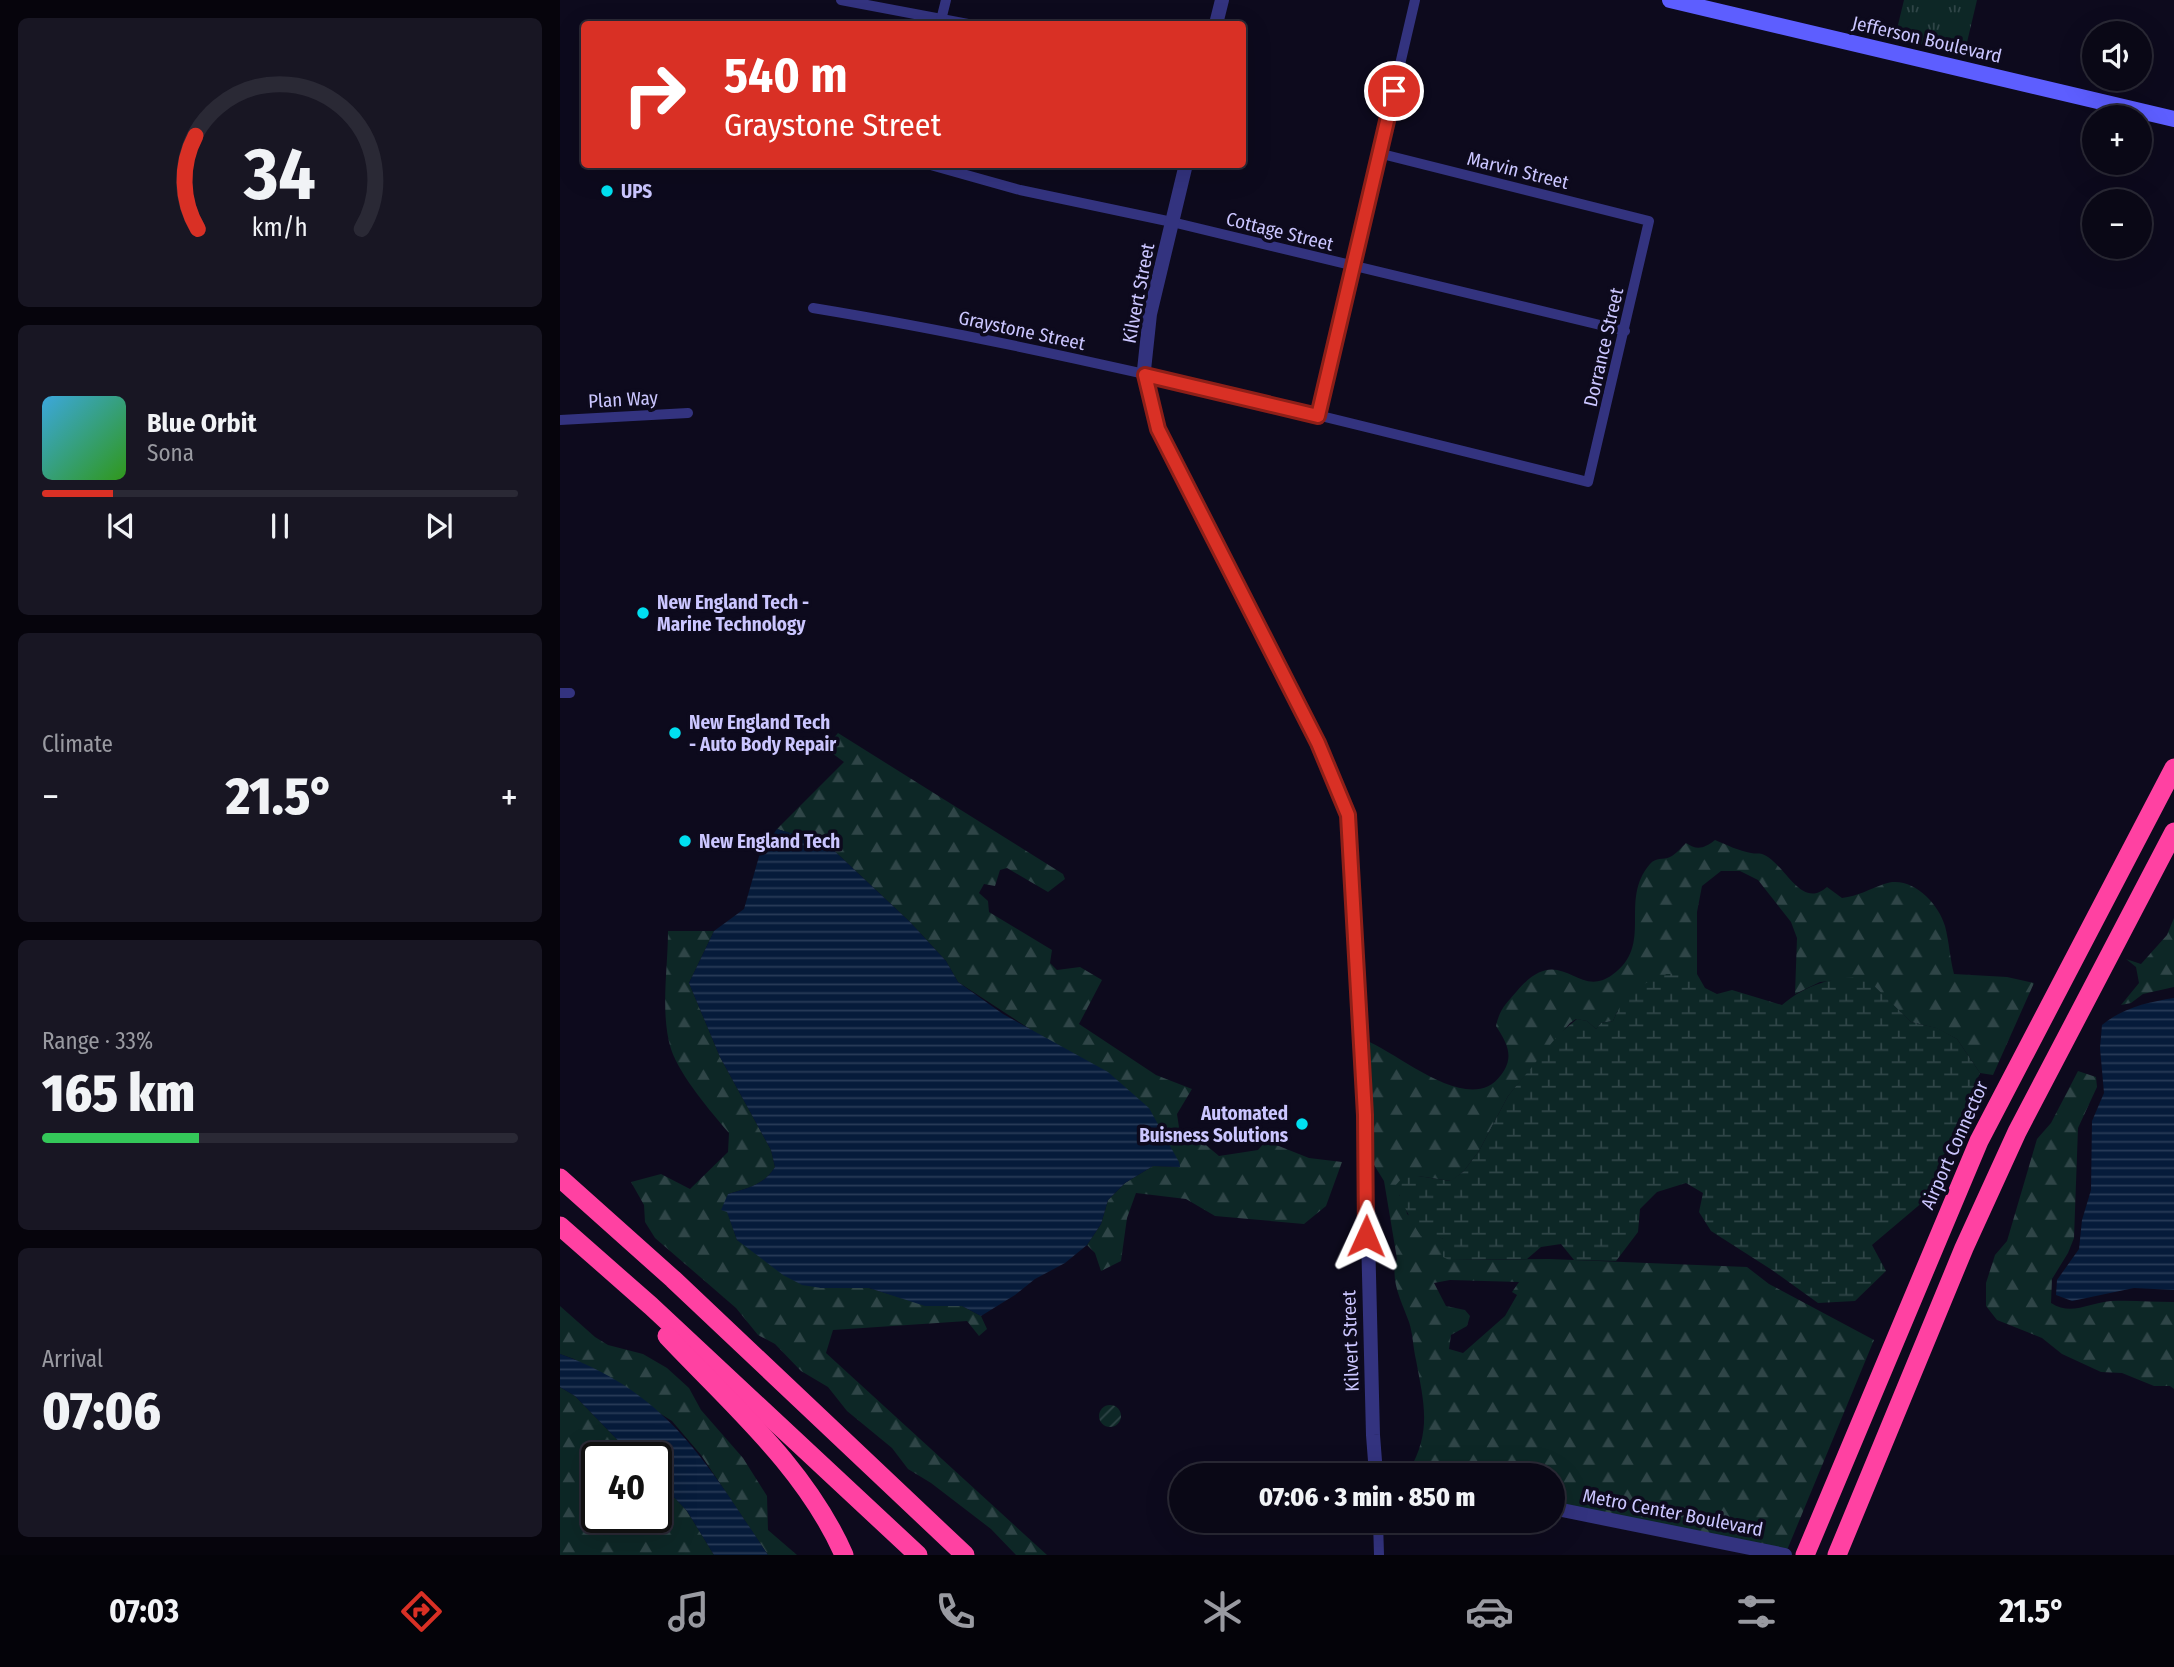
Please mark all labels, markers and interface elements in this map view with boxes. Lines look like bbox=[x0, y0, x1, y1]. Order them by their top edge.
street label: Jefferson Boulevard bbox=[1850, 11, 2004, 68]
map controls bbox=[2082, 21, 2152, 259]
button: sound bbox=[2082, 21, 2152, 91]
text: 540 m bbox=[724, 46, 848, 105]
icon: right bbox=[609, 49, 700, 140]
pin bbox=[1364, 61, 1424, 121]
icon: arrive bbox=[1375, 72, 1413, 110]
button: + bbox=[2082, 105, 2152, 175]
text: Graystone Street bbox=[724, 106, 941, 144]
text: 34 bbox=[243, 131, 316, 218]
street label: Marvin Street bbox=[1465, 147, 1572, 194]
place label: UPS bbox=[621, 180, 652, 203]
marker: UPS bbox=[599, 183, 615, 199]
button: − bbox=[2082, 189, 2152, 259]
street label: Cottage Street bbox=[1224, 207, 1337, 256]
text: km/h bbox=[252, 213, 308, 243]
street label: Kilvert Street bbox=[1118, 240, 1160, 345]
street label: Dorrance Street bbox=[1579, 285, 1629, 409]
street label: Graystone Street bbox=[956, 306, 1088, 355]
street label: Plan Way bbox=[588, 386, 659, 413]
text: Blue Orbit bbox=[147, 408, 257, 439]
text: Sona bbox=[147, 439, 194, 467]
icon: previous bbox=[102, 507, 140, 545]
icon: pause bbox=[261, 507, 299, 545]
icon: next bbox=[420, 507, 458, 545]
place label: New England Tech - Marine Technology bbox=[657, 591, 809, 636]
marker: New England Tech - Marine Technology bbox=[635, 605, 651, 621]
place label: New England Tech - Auto Body Repair bbox=[689, 711, 837, 756]
marker: New England Tech - Auto Body Repair bbox=[667, 725, 683, 741]
text: Climate bbox=[42, 730, 113, 758]
text: 21.5° bbox=[226, 765, 334, 828]
text: − bbox=[42, 774, 59, 820]
text: + bbox=[501, 774, 518, 820]
place label: New England Tech bbox=[699, 830, 840, 853]
marker: New England Tech bbox=[677, 833, 693, 849]
text: Range · 33% bbox=[42, 1027, 153, 1055]
text: 165 km bbox=[42, 1062, 195, 1125]
street label: Airport Connector bbox=[1916, 1077, 1993, 1213]
place label: Automated Buisness Solutions bbox=[1139, 1102, 1289, 1147]
marker: Automated Buisness Solutions bbox=[1294, 1116, 1310, 1132]
position arrow bbox=[1329, 1199, 1403, 1273]
street label: Kilvert Street bbox=[1337, 1289, 1364, 1392]
text: Arrival bbox=[42, 1345, 103, 1373]
text: 07:06 bbox=[42, 1380, 161, 1443]
speed limit sign: 40 bbox=[581, 1442, 672, 1533]
text: 07:06 · 3 min · 850 m bbox=[1259, 1482, 1475, 1513]
street label: Metro Center Boulevard bbox=[1581, 1484, 1765, 1541]
icon: directions bbox=[397, 1587, 446, 1636]
icon: music bbox=[664, 1587, 713, 1636]
icon: phone bbox=[931, 1587, 980, 1636]
icon: climate bbox=[1198, 1587, 1247, 1636]
icon: car bbox=[1465, 1587, 1514, 1636]
icon: filters bbox=[1732, 1587, 1781, 1636]
text: 07:03 bbox=[109, 1592, 179, 1630]
text: 21.5° bbox=[1999, 1592, 2065, 1630]

